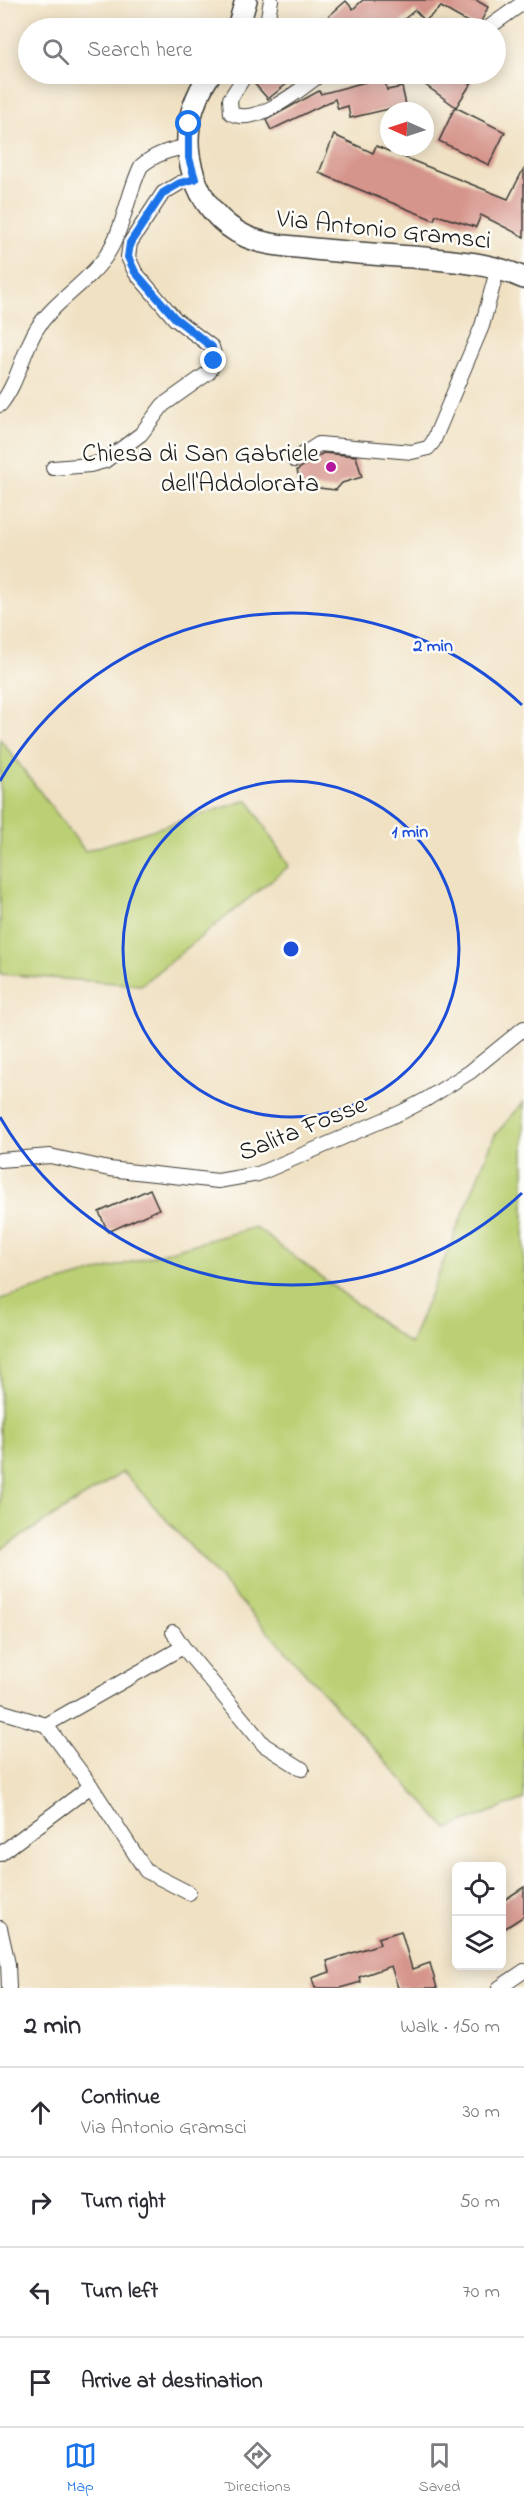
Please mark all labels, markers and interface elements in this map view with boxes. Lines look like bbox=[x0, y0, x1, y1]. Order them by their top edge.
search box bbox=[18, 18, 506, 84]
icon: search bbox=[39, 35, 72, 68]
text: Search here bbox=[87, 35, 192, 67]
north arrow bbox=[380, 102, 434, 156]
route start bbox=[175, 110, 201, 136]
street label: Via Antonio Gramsci bbox=[274, 201, 493, 261]
route end bbox=[200, 347, 226, 373]
place label: Chiesa di San Gabriele dell'Addolorata bbox=[82, 436, 319, 504]
marker: Chiesa di San Gabriele dell'Addolorata bbox=[324, 460, 338, 474]
text: 2 min bbox=[412, 634, 453, 660]
text: 1 min bbox=[392, 820, 428, 846]
centre of rings bbox=[281, 939, 301, 959]
street label: Salita Fosse bbox=[233, 1087, 373, 1173]
map controls bbox=[452, 1862, 506, 1970]
button: locate bbox=[452, 1862, 506, 1916]
button: layers bbox=[452, 1916, 506, 1970]
text: 2 min bbox=[24, 2008, 81, 2046]
text: Walk · 150 m bbox=[400, 2013, 500, 2042]
text: Continue bbox=[81, 2082, 160, 2114]
icon: ahead bbox=[24, 2096, 57, 2129]
text: 30 m bbox=[463, 2098, 500, 2127]
text: Via Antonio Gramsci bbox=[81, 2114, 247, 2143]
icon: right bbox=[24, 2186, 57, 2219]
text: Turn right bbox=[81, 2186, 166, 2218]
text: 50 m bbox=[459, 2188, 500, 2217]
icon: left bbox=[24, 2276, 57, 2309]
text: Turn left bbox=[81, 2276, 158, 2308]
text: 70 m bbox=[463, 2278, 500, 2307]
icon: arrive bbox=[24, 2366, 57, 2399]
text: Arrive at destination bbox=[81, 2366, 263, 2398]
tab: Map bbox=[64, 2439, 97, 2499]
tab: Directions bbox=[224, 2439, 291, 2499]
tab: Saved bbox=[418, 2439, 460, 2499]

